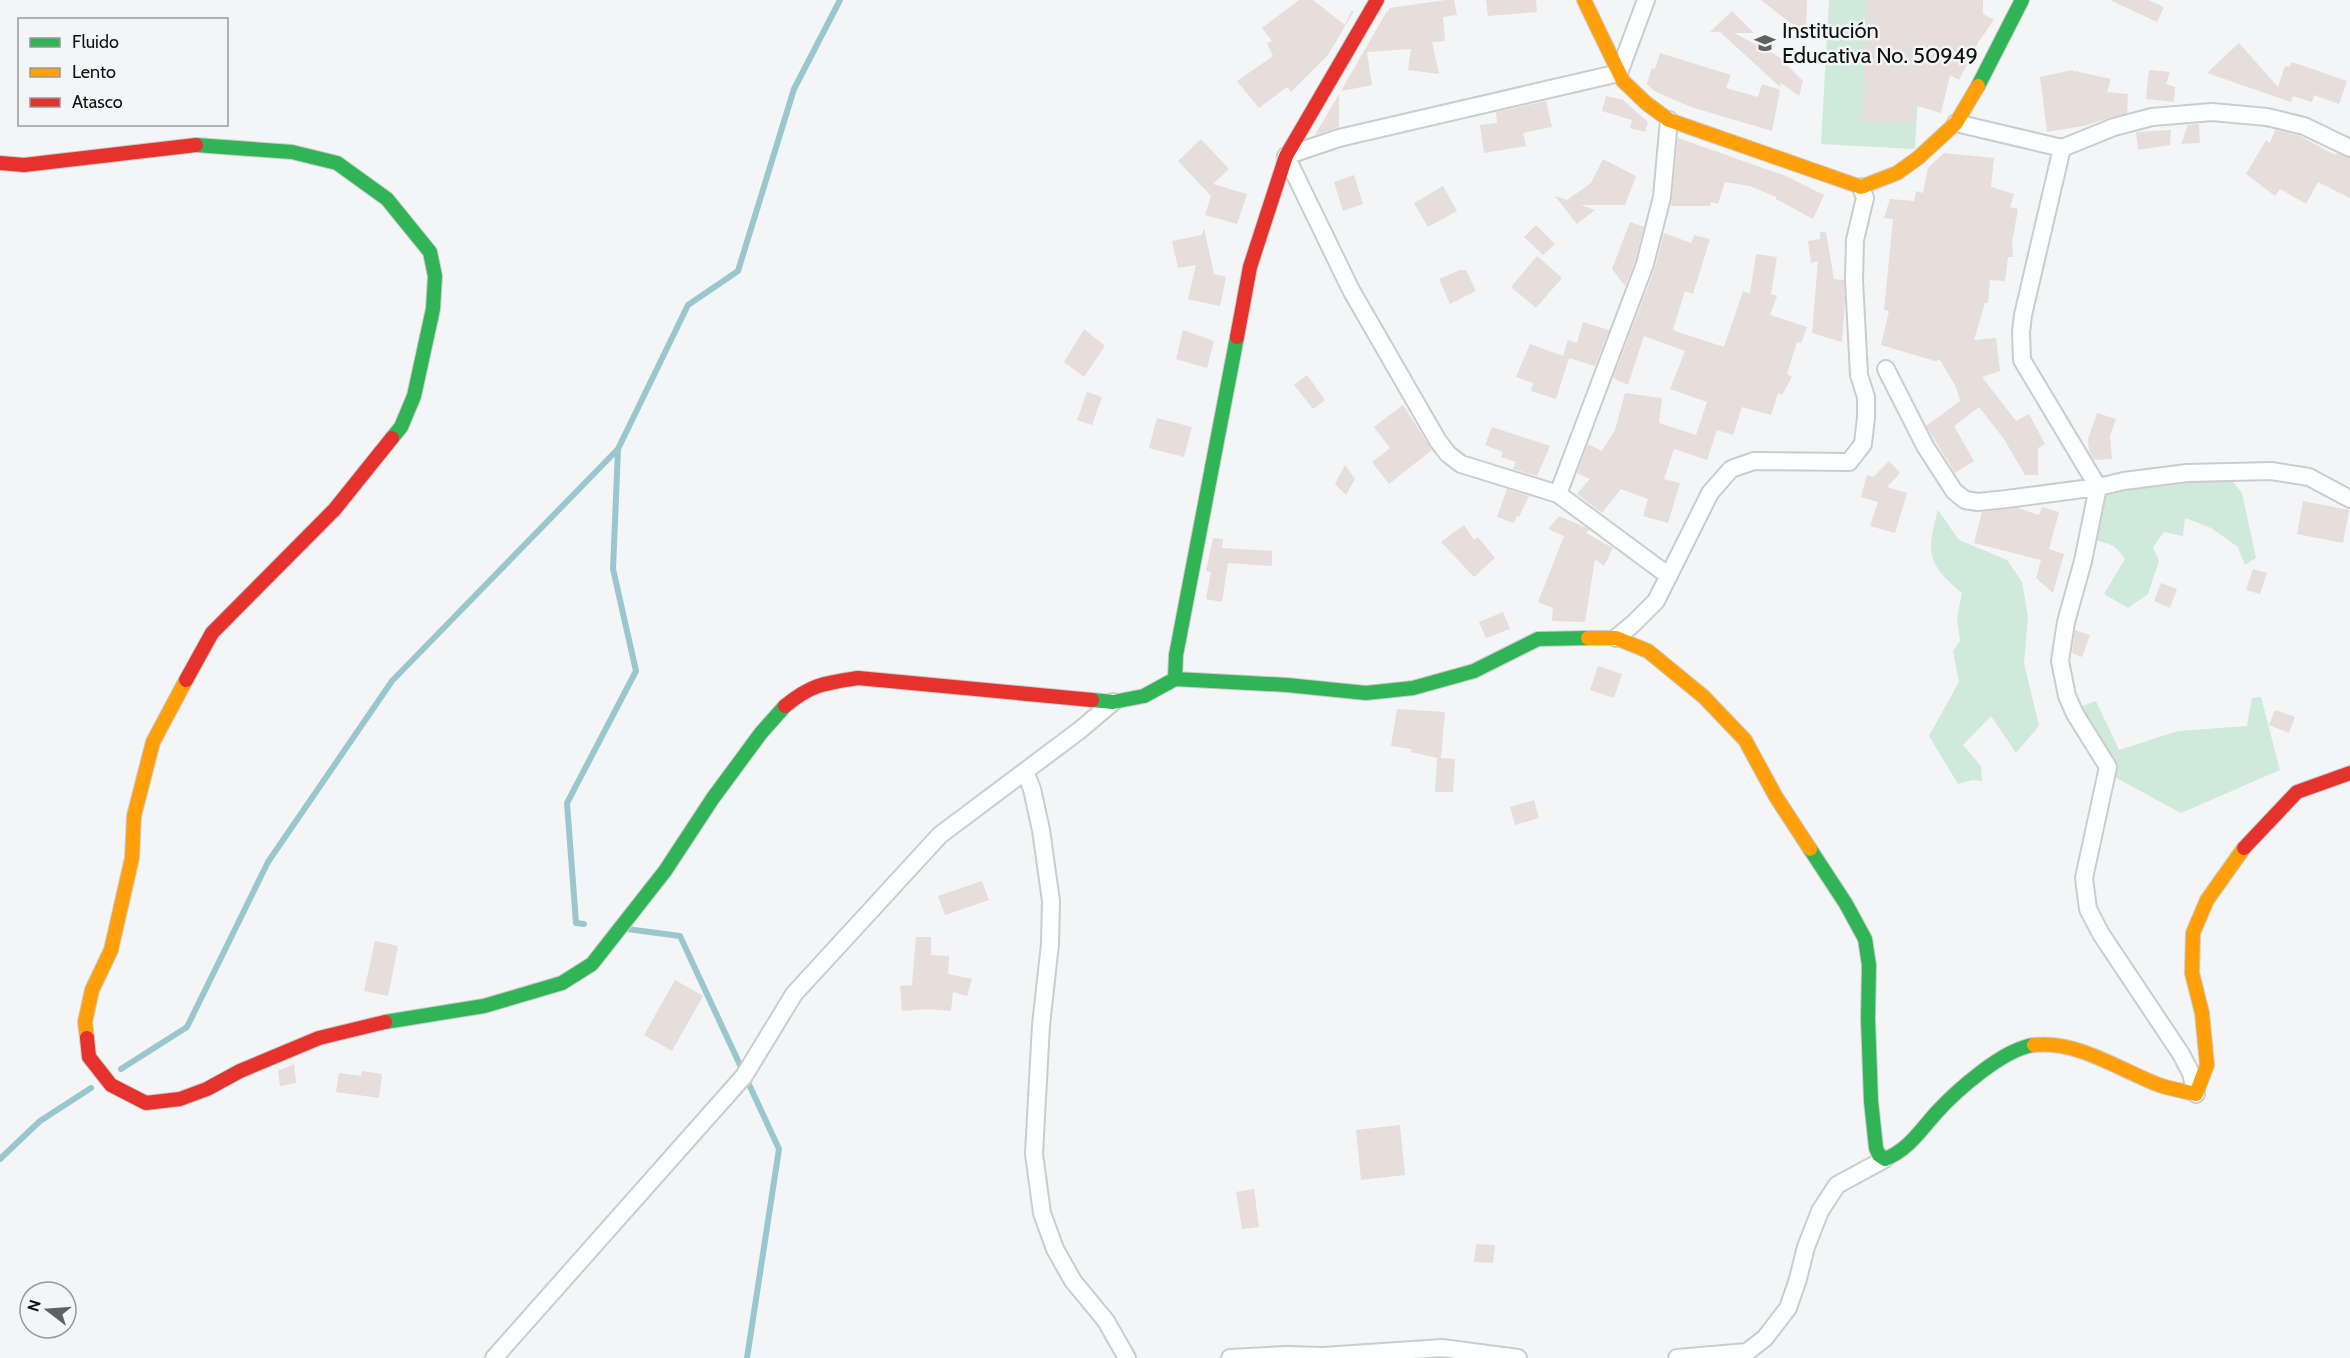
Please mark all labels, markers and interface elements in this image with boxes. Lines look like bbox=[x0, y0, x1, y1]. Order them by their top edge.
place label: Institución Educativa No. 50949 bbox=[1782, 17, 1978, 69]
legend bbox=[18, 18, 228, 126]
text: Fluido bbox=[72, 31, 119, 53]
school or university icon: Institución Educativa No. 50949 bbox=[1753, 31, 1777, 55]
text: Lento bbox=[72, 61, 116, 83]
text: Atasco bbox=[72, 91, 123, 113]
north arrow bbox=[18, 1280, 78, 1340]
text: N bbox=[23, 1298, 45, 1314]

